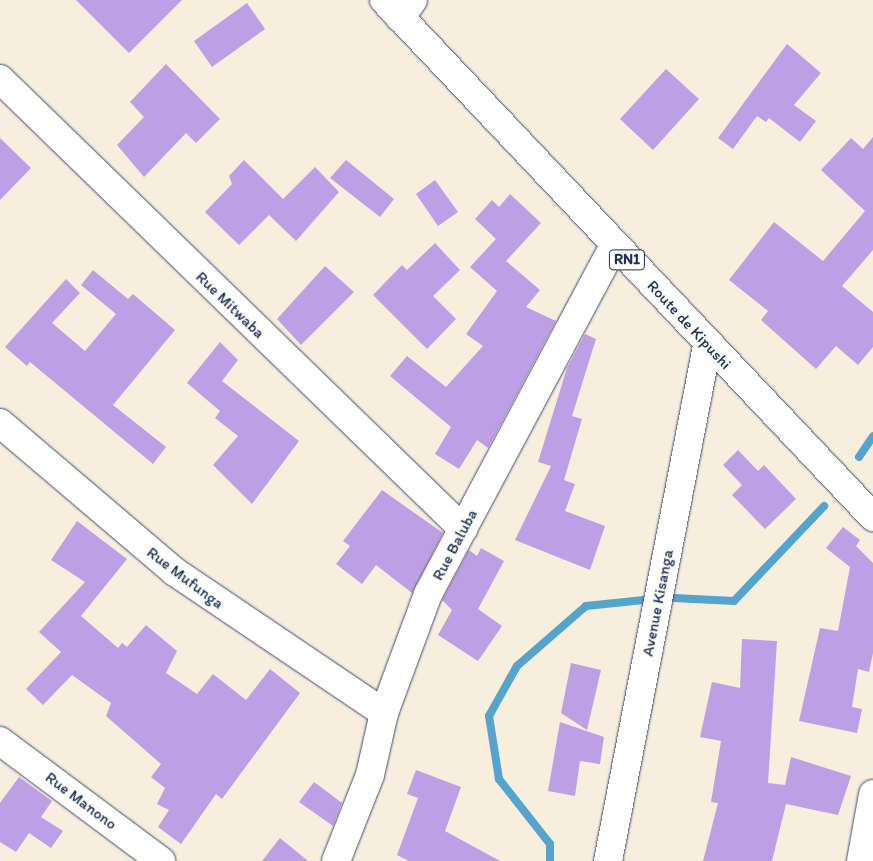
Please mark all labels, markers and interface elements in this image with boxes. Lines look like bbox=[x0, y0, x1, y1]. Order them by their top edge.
road number: RN1 bbox=[608, 248, 646, 272]
street label: Rue Mitwaba bbox=[192, 268, 268, 342]
street label: Route de Kipushi bbox=[643, 276, 735, 374]
street label: Rue Baluba bbox=[428, 506, 482, 584]
street label: Rue Mufunga bbox=[143, 543, 227, 613]
street label: Avenue Kisanga bbox=[638, 548, 678, 658]
street label: Rue Manono bbox=[42, 768, 120, 834]

